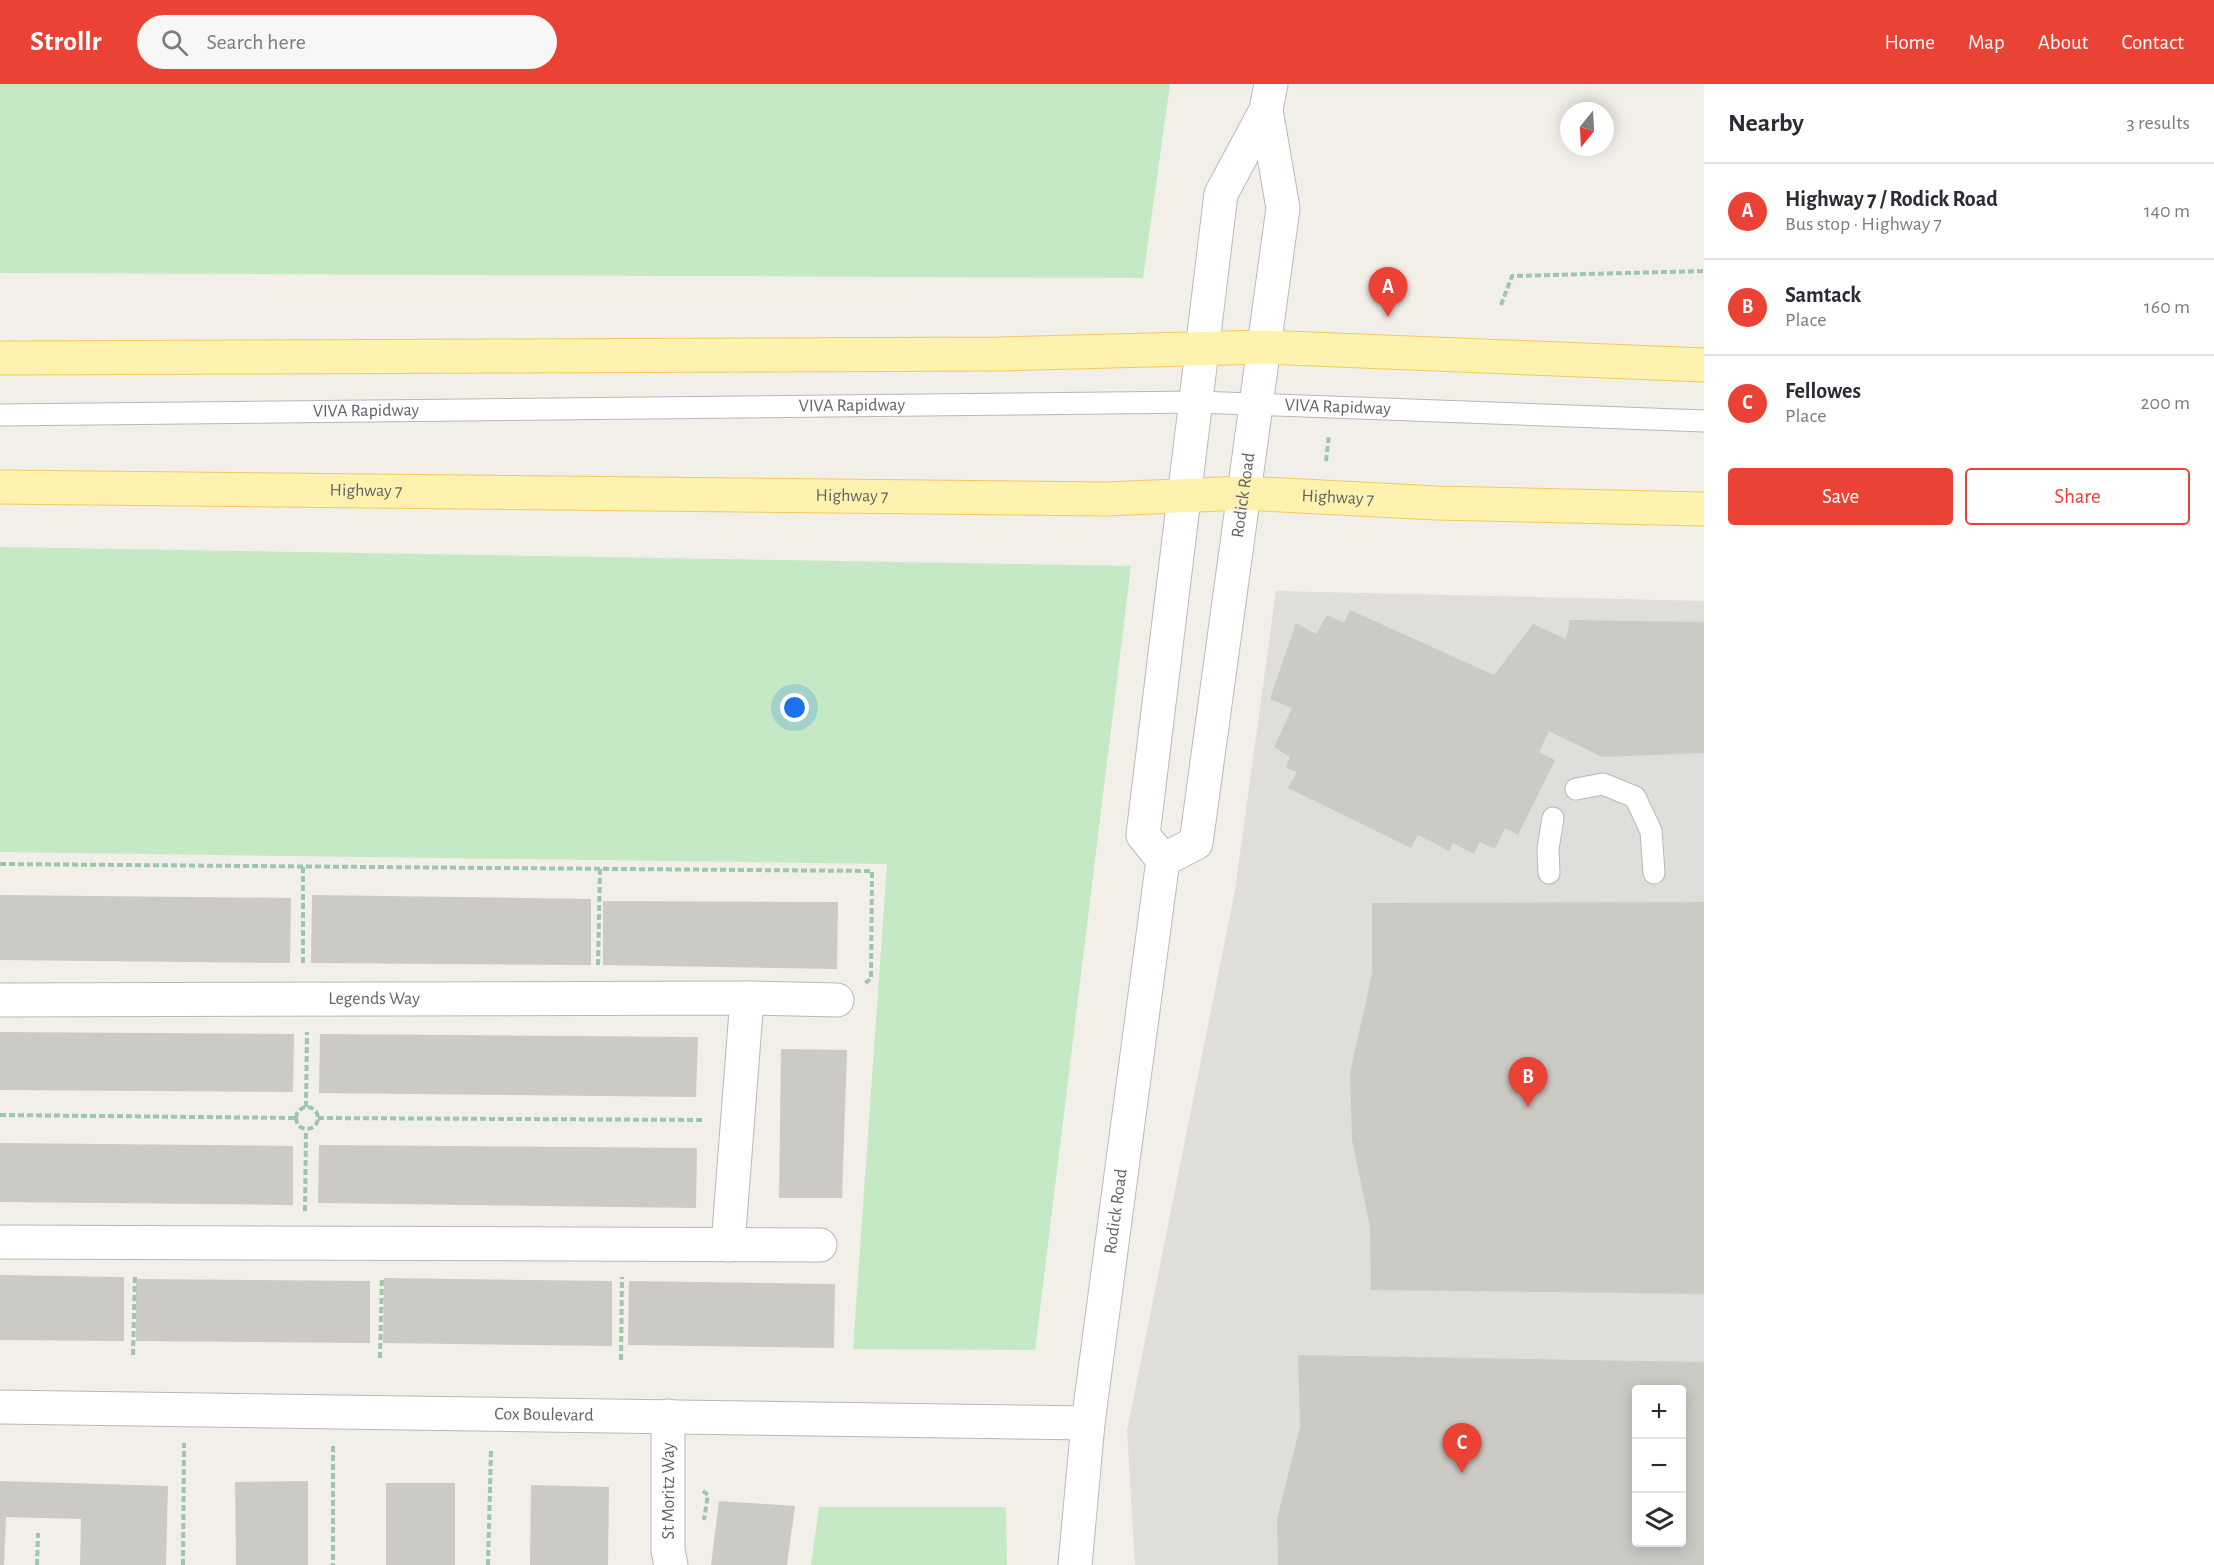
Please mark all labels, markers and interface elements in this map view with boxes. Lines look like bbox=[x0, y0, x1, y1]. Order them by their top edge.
search box bbox=[137, 15, 557, 69]
icon: search bbox=[158, 26, 191, 59]
text: Strollr bbox=[30, 28, 101, 56]
text: Search here bbox=[206, 31, 306, 53]
text: Home bbox=[1884, 32, 1935, 53]
text: Map bbox=[1968, 32, 2005, 53]
text: About bbox=[2038, 32, 2088, 53]
text: Contact bbox=[2121, 32, 2184, 53]
north arrow bbox=[1560, 102, 1614, 156]
text: Nearby bbox=[1728, 110, 1804, 136]
text: 3 results bbox=[2126, 113, 2190, 133]
text: Highway 7 / Rodick Road bbox=[1785, 188, 1998, 210]
text: A bbox=[1742, 201, 1754, 221]
text: 140 m bbox=[2144, 201, 2190, 221]
text: Bus stop · Highway 7 bbox=[1785, 214, 1942, 234]
pin: A bbox=[1368, 268, 1408, 317]
text: Samtack bbox=[1785, 284, 1861, 306]
text: B bbox=[1742, 297, 1753, 317]
text: 160 m bbox=[2144, 297, 2190, 317]
text: Place bbox=[1785, 310, 1826, 330]
text: Fellowes bbox=[1785, 380, 1861, 402]
text: C bbox=[1742, 393, 1753, 413]
text: 200 m bbox=[2140, 393, 2190, 413]
street label: VIVA Rapidway bbox=[799, 396, 906, 415]
street label: VIVA Rapidway bbox=[1284, 396, 1392, 418]
street label: VIVA Rapidway bbox=[313, 401, 420, 421]
text: Place bbox=[1785, 406, 1826, 426]
street label: Rodick Road bbox=[1229, 452, 1258, 539]
button: Save bbox=[1728, 468, 1953, 525]
button: Share bbox=[1965, 468, 2190, 525]
street label: Highway 7 bbox=[330, 482, 402, 500]
street label: Highway 7 bbox=[816, 487, 888, 506]
street label: Highway 7 bbox=[1301, 487, 1374, 509]
your location bbox=[780, 693, 809, 722]
street label: Legends Way bbox=[328, 990, 420, 1008]
pin: B bbox=[1508, 1058, 1547, 1107]
street label: Rodick Road bbox=[1102, 1168, 1131, 1255]
map controls bbox=[1632, 1385, 1686, 1547]
button: + bbox=[1632, 1385, 1686, 1439]
street label: Cox Boulevard bbox=[494, 1405, 594, 1425]
pin: C bbox=[1442, 1424, 1482, 1473]
button: − bbox=[1632, 1439, 1686, 1493]
street label: St Moritz Way bbox=[660, 1442, 678, 1539]
button: layers bbox=[1632, 1493, 1686, 1547]

